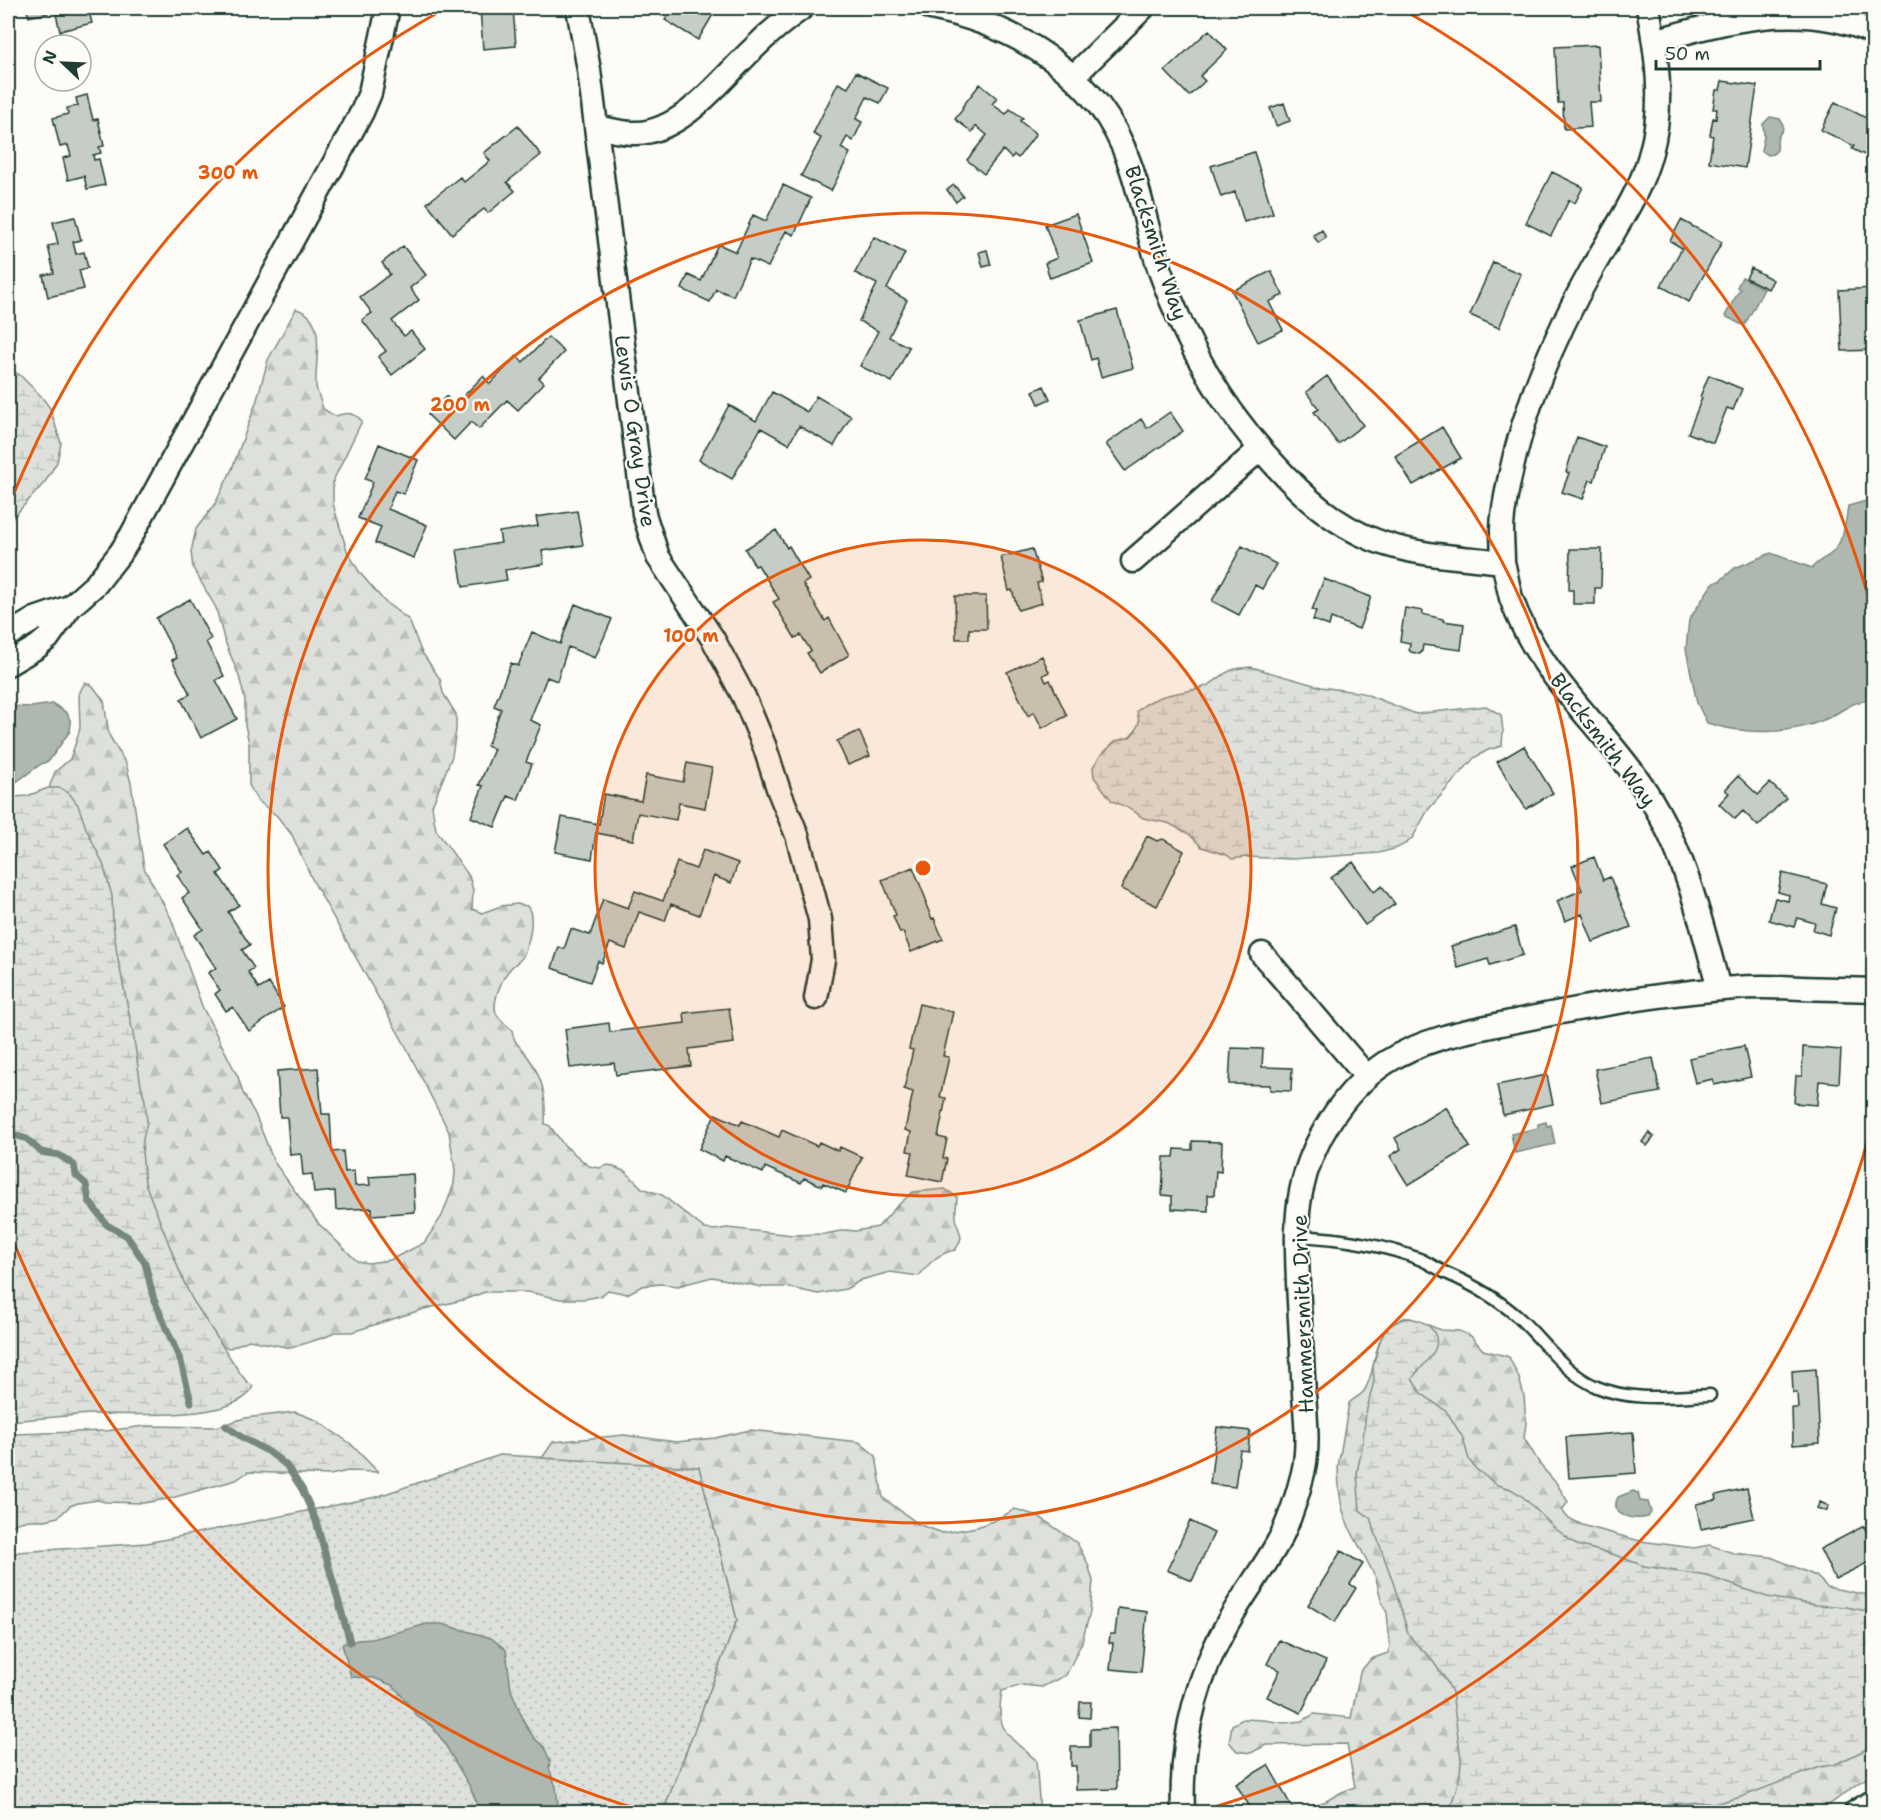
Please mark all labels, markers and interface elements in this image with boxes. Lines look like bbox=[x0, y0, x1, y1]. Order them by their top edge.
north arrow bbox=[33, 33, 93, 93]
scale bar bbox=[1656, 33, 1820, 71]
text: 50 m bbox=[1665, 42, 1710, 66]
text: N bbox=[38, 47, 62, 67]
text: 300 m bbox=[198, 161, 259, 185]
street label: Blacksmith Way bbox=[1118, 162, 1194, 324]
street label: Lewis O Gray Drive bbox=[608, 333, 662, 529]
text: 200 m bbox=[430, 393, 491, 417]
text: 100 m bbox=[663, 624, 719, 648]
street label: Blacksmith Way bbox=[1543, 667, 1663, 813]
centre of rings bbox=[913, 858, 933, 878]
street label: Hammersmith Drive bbox=[1286, 1214, 1320, 1414]

